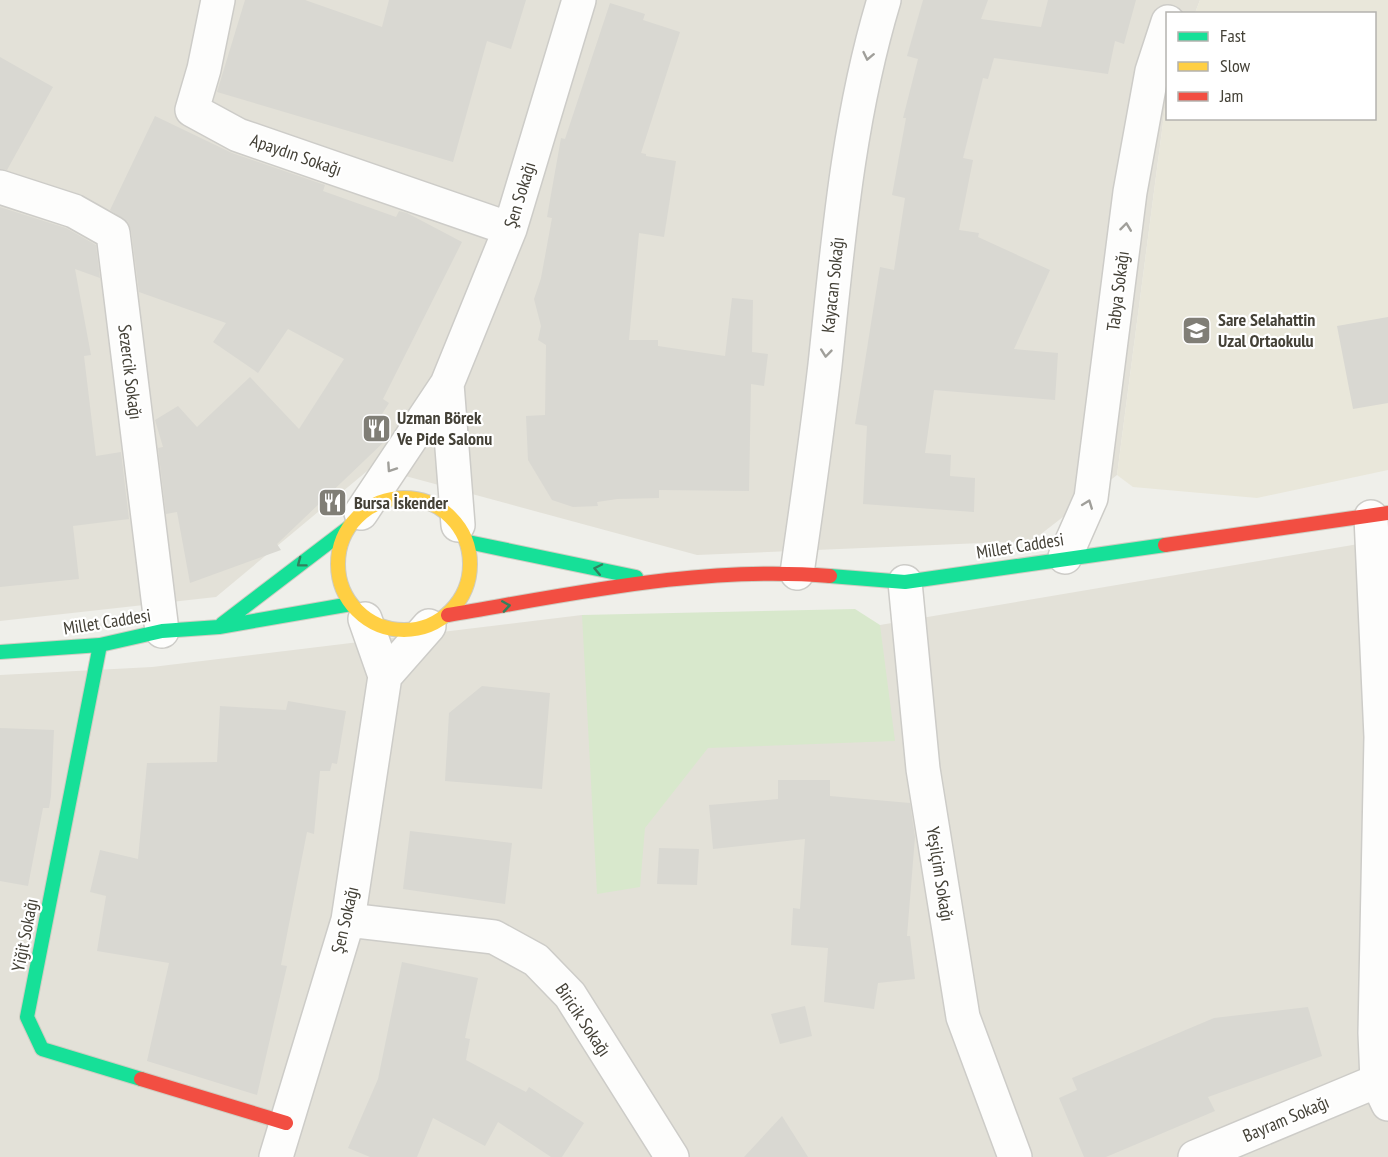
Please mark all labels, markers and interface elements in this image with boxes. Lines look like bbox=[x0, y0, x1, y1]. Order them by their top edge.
legend bbox=[1166, 12, 1376, 120]
text: Fast bbox=[1220, 24, 1246, 47]
one-way arrow bbox=[862, 51, 875, 61]
text: Slow bbox=[1220, 54, 1251, 77]
text: Jam bbox=[1219, 84, 1243, 107]
street label: Apaydın Sokağı bbox=[247, 128, 345, 181]
street label: Şen Sokağı bbox=[499, 159, 540, 231]
one-way arrow bbox=[1119, 223, 1131, 232]
street label: Kayacan Sokağı bbox=[816, 236, 849, 334]
street label: Tabya Sokağı bbox=[1101, 250, 1134, 332]
place label: Sare Selahattin Uzal Ortaokulu bbox=[1218, 308, 1315, 352]
school or university icon: Sare Selahattin Uzal Ortaokulu bbox=[1181, 314, 1213, 346]
street label: Sezercik Sokağı bbox=[113, 323, 148, 421]
one-way arrow bbox=[820, 349, 833, 358]
place label: Uzman Börek Ve Pide Salonu bbox=[396, 406, 492, 450]
restaurant icon: Uzman Börek Ve Pide Salonu bbox=[360, 412, 392, 444]
one-way arrow bbox=[387, 461, 398, 472]
restaurant icon: Bursa İskender bbox=[317, 487, 349, 519]
place label: Bursa İskender bbox=[354, 491, 449, 514]
one-way arrow bbox=[1081, 499, 1094, 509]
street label: Millet Caddesi bbox=[975, 527, 1065, 564]
one-way arrow bbox=[297, 556, 308, 567]
one-way arrow bbox=[593, 563, 603, 576]
one-way arrow bbox=[501, 600, 510, 612]
street label: Millet Caddesi bbox=[62, 603, 152, 640]
street label: Yeşilçim Sokağı bbox=[922, 825, 959, 923]
street label: Şen Sokağı bbox=[326, 884, 363, 956]
street label: Yiğit Sokağı bbox=[6, 896, 43, 973]
street label: Biricik Sokağı bbox=[551, 979, 616, 1061]
street label: Bayram Sokağı bbox=[1239, 1090, 1332, 1147]

